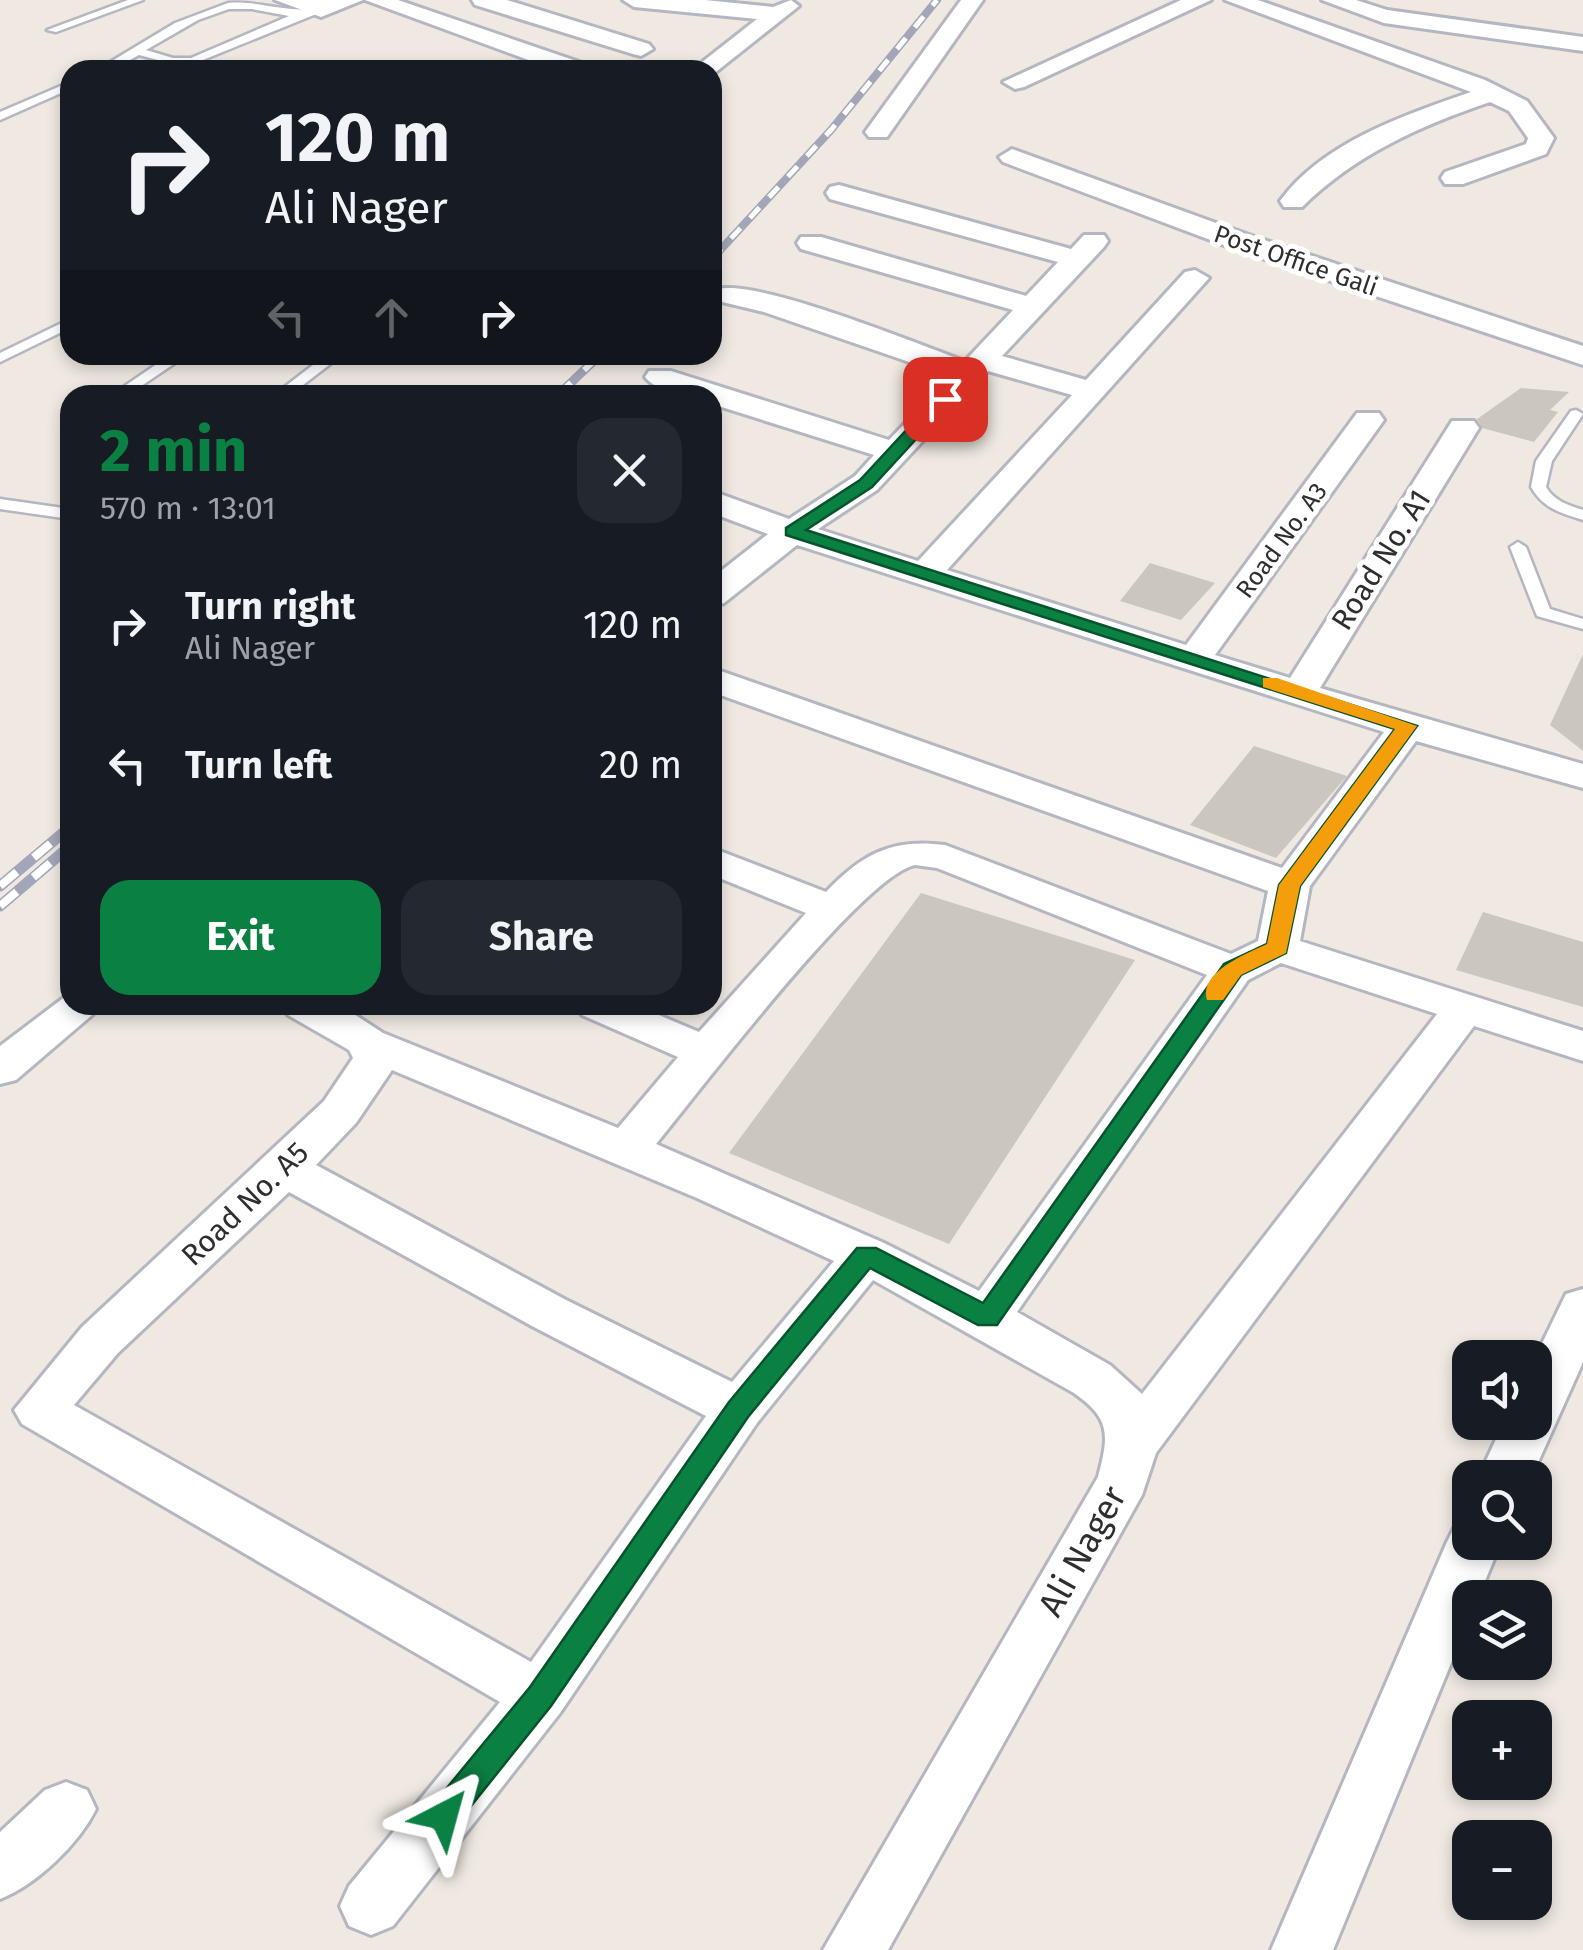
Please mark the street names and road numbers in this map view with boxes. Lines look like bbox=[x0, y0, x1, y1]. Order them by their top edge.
street label: Post Office Gali bbox=[1210, 219, 1381, 303]
street label: Road No. A3 bbox=[1230, 477, 1334, 604]
street label: Road No. A1 bbox=[1324, 483, 1438, 637]
street label: Road No. A5 bbox=[174, 1135, 316, 1273]
street label: Ali Nager bbox=[1029, 1478, 1135, 1623]

